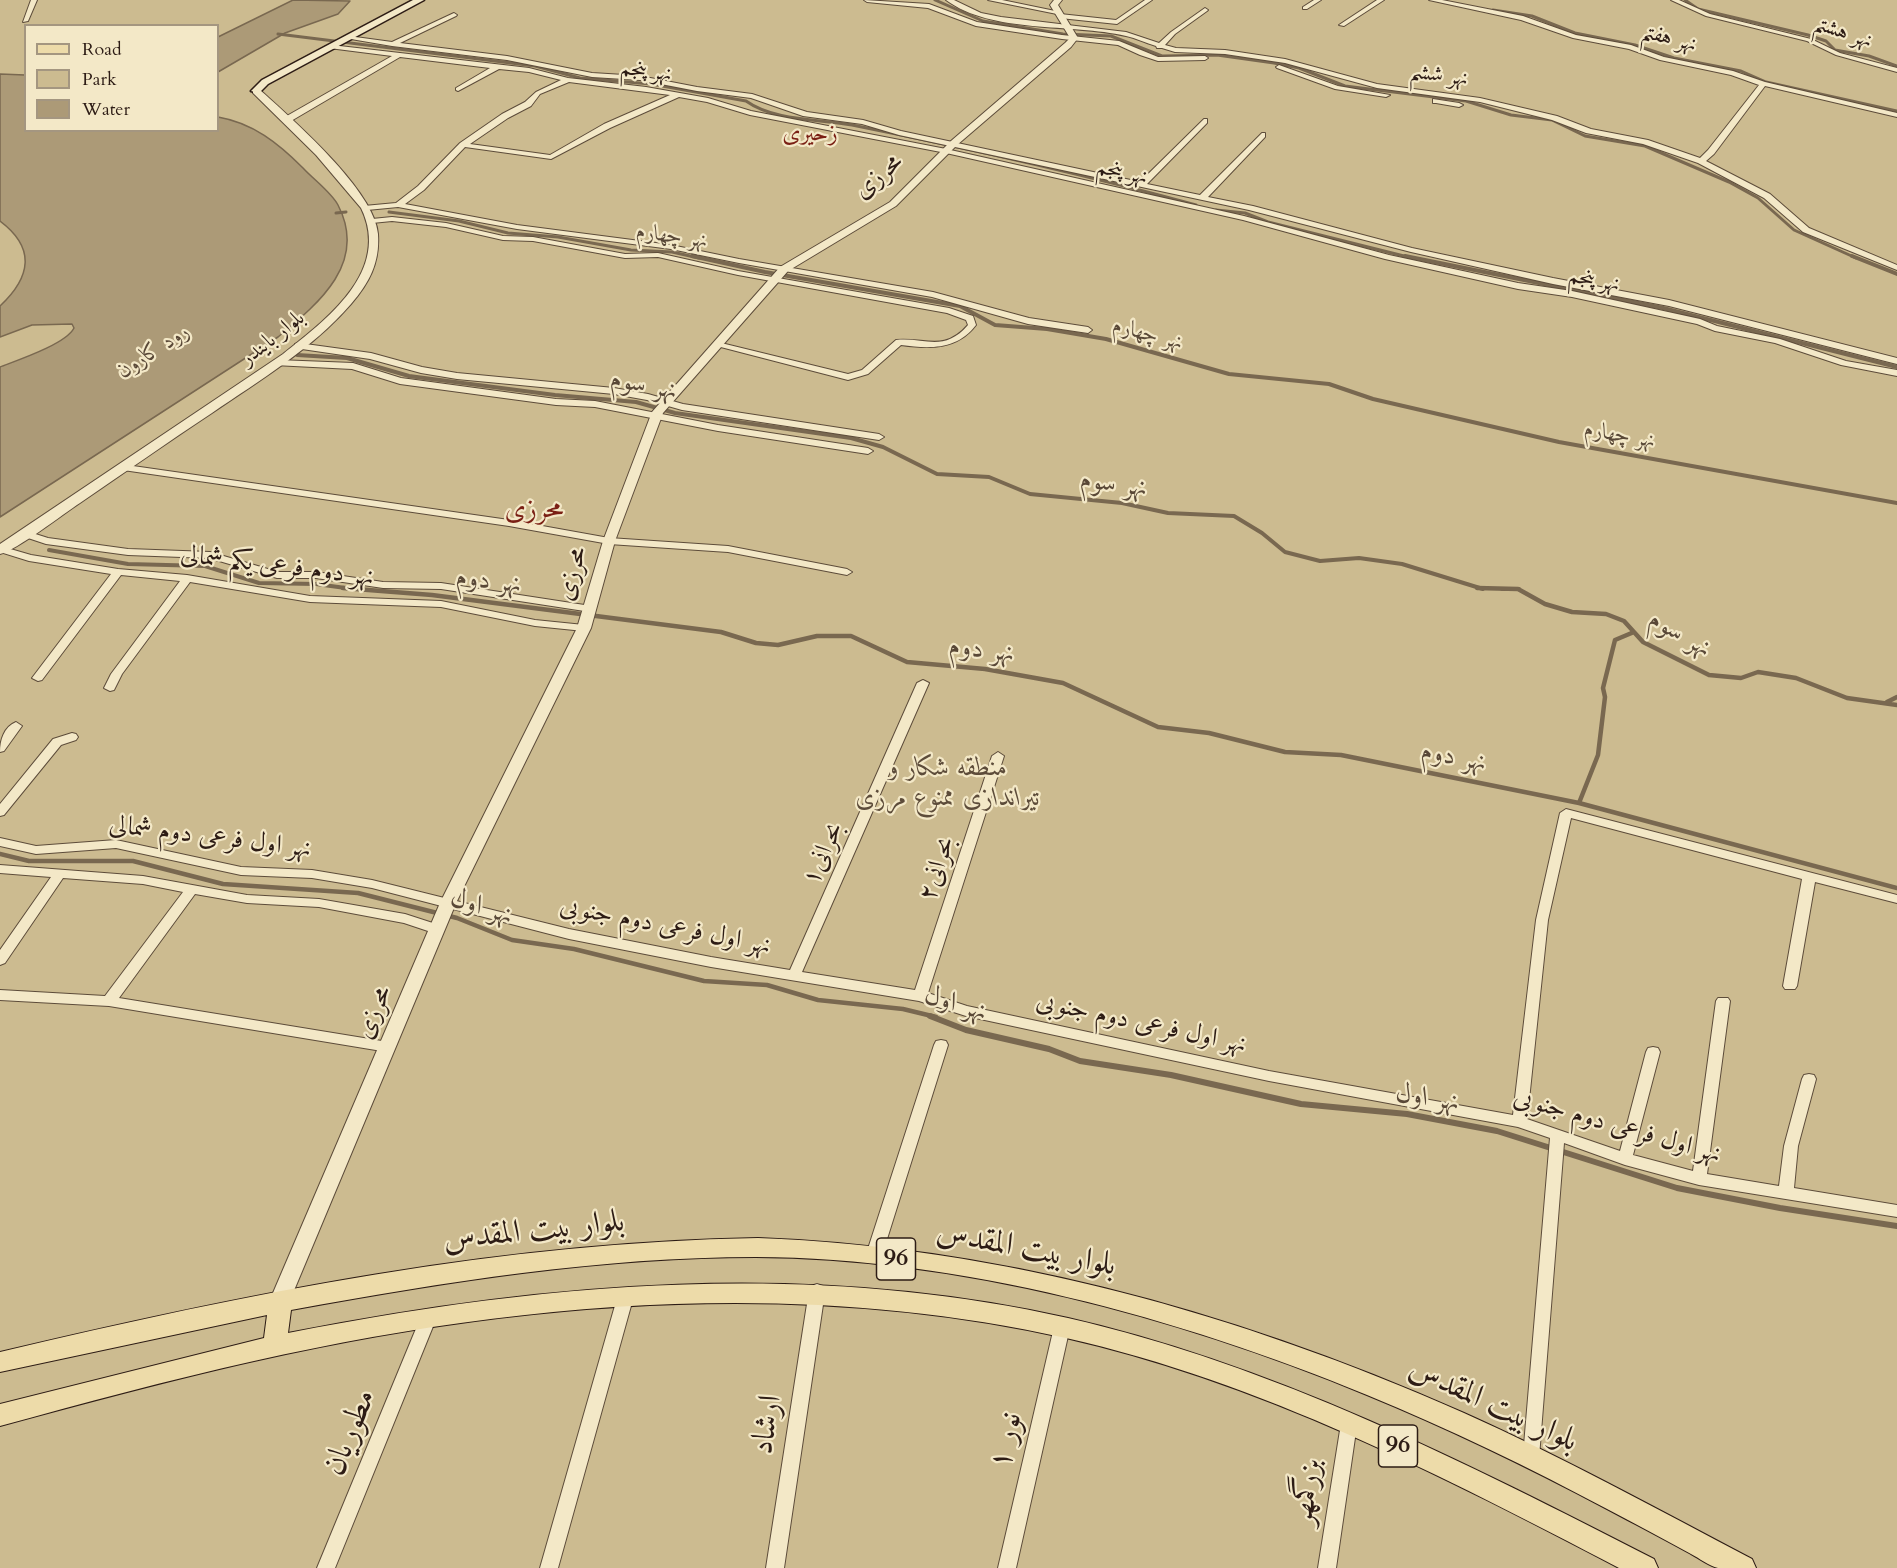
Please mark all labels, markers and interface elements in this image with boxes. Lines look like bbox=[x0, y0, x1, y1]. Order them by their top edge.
street label: نهر هشتم bbox=[1810, 11, 1876, 55]
street label: نهر هفتم bbox=[1639, 19, 1699, 59]
legend bbox=[24, 24, 219, 132]
text: Road bbox=[82, 37, 122, 62]
street label: نهر پنجم bbox=[619, 55, 673, 89]
street label: نهر ششم bbox=[1408, 59, 1470, 93]
text: Park bbox=[82, 67, 117, 92]
text: Water bbox=[82, 97, 130, 122]
district label: زحیری bbox=[782, 120, 838, 148]
street label: محرزی bbox=[848, 147, 910, 207]
street label: نهر پنجم bbox=[1094, 154, 1150, 192]
water label: نهر چهارم bbox=[634, 219, 710, 255]
street label: نهر پنجم bbox=[1566, 263, 1622, 299]
street label: بلوار بایندر bbox=[235, 306, 311, 372]
water label: نهر چهارم bbox=[1110, 313, 1186, 357]
water label: رود کارون bbox=[113, 319, 195, 385]
water label: نهر سوم bbox=[608, 364, 680, 408]
water label: نهر چهارم bbox=[1582, 417, 1658, 455]
water label: نهر سوم bbox=[1078, 464, 1150, 506]
district label: محرزی bbox=[504, 494, 564, 528]
street label: نهر دوم فرعی یکم شمالی bbox=[178, 540, 376, 594]
street label: محرزی bbox=[550, 543, 596, 605]
water label: نهر دوم bbox=[454, 562, 524, 602]
water label: نهر سوم bbox=[1642, 604, 1718, 666]
water label: نهر دوم bbox=[947, 631, 1017, 671]
water label: نهر دوم bbox=[1418, 736, 1490, 780]
park label: منطقه شکار و تیراندازی ممنوع مرزی bbox=[856, 753, 1040, 814]
street label: نهر اول فرعی دوم شمالی bbox=[107, 810, 313, 866]
street label: بحرانی۱ bbox=[796, 818, 852, 890]
street label: بحرانی۲ bbox=[913, 833, 963, 905]
water label: نهر اول bbox=[447, 883, 517, 933]
street label: نهر اول فرعی دوم جنوبی bbox=[557, 891, 773, 963]
water label: نهر اول bbox=[921, 980, 991, 1030]
street label: محرزی bbox=[350, 982, 400, 1044]
street label: نهر اول فرعی دوم جنوبی bbox=[1033, 986, 1249, 1062]
water label: نهر اول bbox=[1394, 1078, 1462, 1120]
street label: نهر اول فرعی دوم جنوبی bbox=[1510, 1082, 1724, 1172]
street label: بلوار بیت المقدس bbox=[441, 1203, 627, 1261]
street label: بلوار بیت المقدس bbox=[933, 1214, 1119, 1286]
road number: 96 bbox=[876, 1238, 916, 1280]
street label: بلوار بیت المقدس bbox=[1402, 1350, 1584, 1462]
street label: مطوریان bbox=[316, 1384, 386, 1482]
street label: ارشاد bbox=[744, 1393, 792, 1457]
street label: نور ۱ bbox=[982, 1409, 1032, 1473]
road number: 96 bbox=[1378, 1425, 1418, 1467]
street label: بزرگمهر bbox=[1284, 1456, 1332, 1528]

